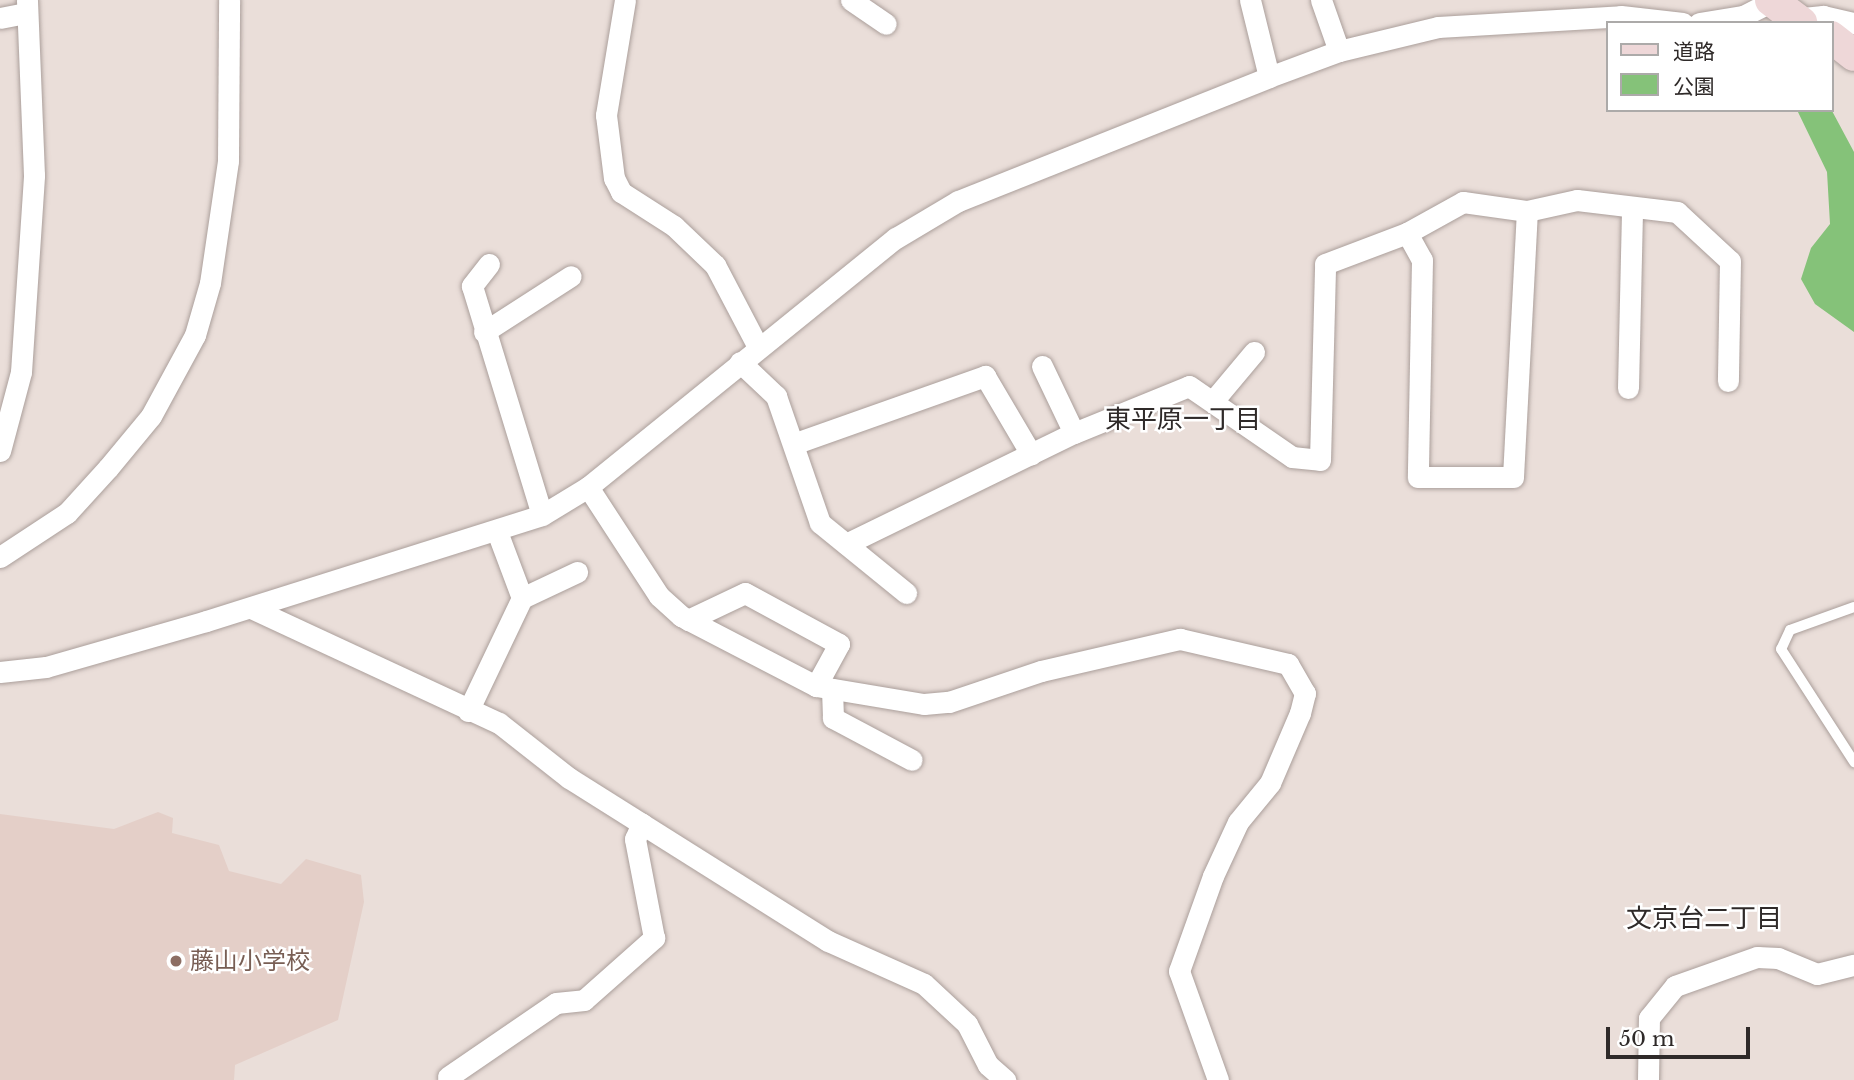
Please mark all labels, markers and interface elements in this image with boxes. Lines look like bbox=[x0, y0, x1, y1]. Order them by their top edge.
legend bbox=[1605, 21, 1833, 112]
text: 道路 bbox=[1673, 39, 1715, 65]
text: 公園 bbox=[1673, 74, 1715, 100]
district label: 東平原一丁目 bbox=[1105, 404, 1261, 436]
district label: 文京台二丁目 bbox=[1626, 903, 1782, 935]
place label: 藤山小学校 bbox=[190, 947, 310, 975]
marker: 藤山小学校 bbox=[168, 953, 184, 969]
scale bar bbox=[1609, 1014, 1752, 1058]
text: 50 m bbox=[1619, 1026, 1674, 1052]

